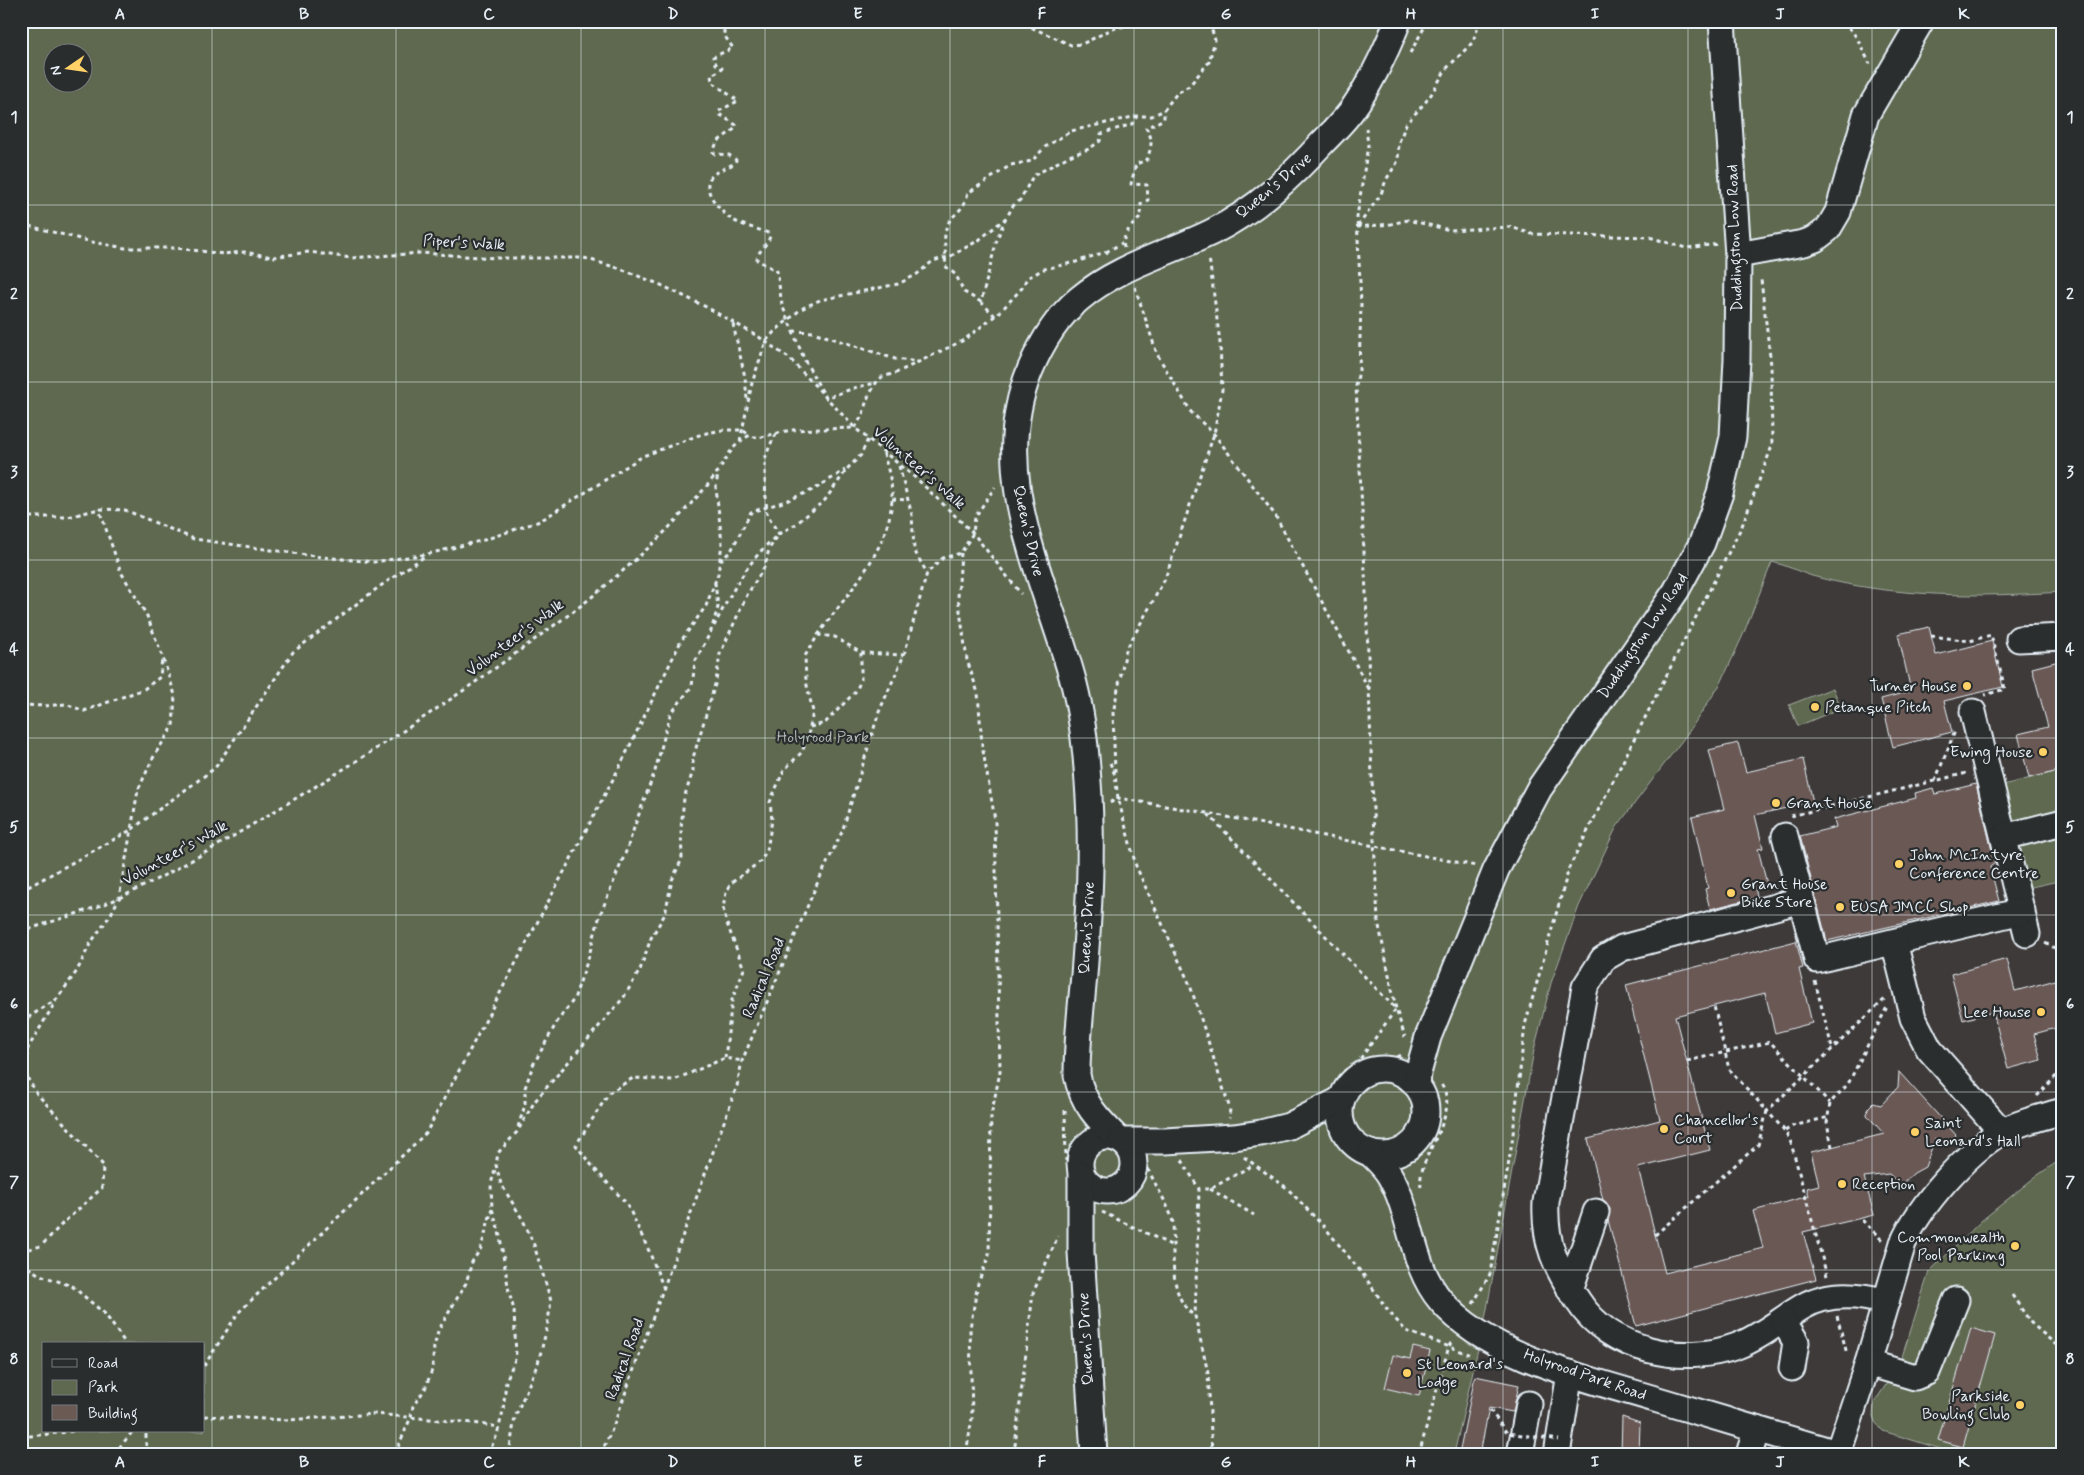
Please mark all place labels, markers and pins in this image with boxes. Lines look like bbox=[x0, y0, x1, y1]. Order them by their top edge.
place label: Turner House bbox=[1869, 676, 1957, 697]
marker: Turner House bbox=[1961, 680, 1973, 692]
place label: Petanque Pitch bbox=[1825, 697, 1931, 718]
marker: Petanque Pitch bbox=[1809, 701, 1821, 713]
place label: Ewing House bbox=[1950, 742, 2033, 764]
marker: Ewing House bbox=[2037, 746, 2049, 758]
place label: Grant House bbox=[1786, 793, 1873, 814]
marker: Grant House bbox=[1770, 797, 1782, 809]
place label: John McIntyre Conference Centre bbox=[1909, 845, 2039, 884]
marker: John McIntyre Conference Centre bbox=[1893, 858, 1905, 870]
place label: Grant House Bike Store bbox=[1741, 874, 1828, 913]
marker: Grant House Bike Store bbox=[1725, 887, 1737, 899]
place label: EUSA JMCC Shop bbox=[1850, 897, 1969, 918]
marker: EUSA JMCC Shop bbox=[1834, 901, 1846, 913]
place label: Lee House bbox=[1963, 1002, 2031, 1023]
marker: Lee House bbox=[2035, 1006, 2047, 1018]
place label: Chancellor's Court bbox=[1674, 1110, 1758, 1149]
place label: Saint Leonard's Hall bbox=[1925, 1113, 2021, 1152]
marker: Chancellor's Court bbox=[1658, 1123, 1670, 1135]
marker: Saint Leonard's Hall bbox=[1909, 1126, 1921, 1138]
place label: Reception bbox=[1852, 1174, 1915, 1195]
marker: Reception bbox=[1836, 1178, 1848, 1190]
place label: Commonwealth Pool Parking bbox=[1897, 1227, 2005, 1266]
marker: Commonwealth Pool Parking bbox=[2009, 1240, 2021, 1252]
place label: St Leonard's Lodge bbox=[1417, 1354, 1503, 1394]
marker: St Leonard's Lodge bbox=[1401, 1367, 1413, 1379]
place label: Parkside Bowling Club bbox=[1922, 1386, 2010, 1426]
marker: Parkside Bowling Club bbox=[2014, 1399, 2026, 1411]

